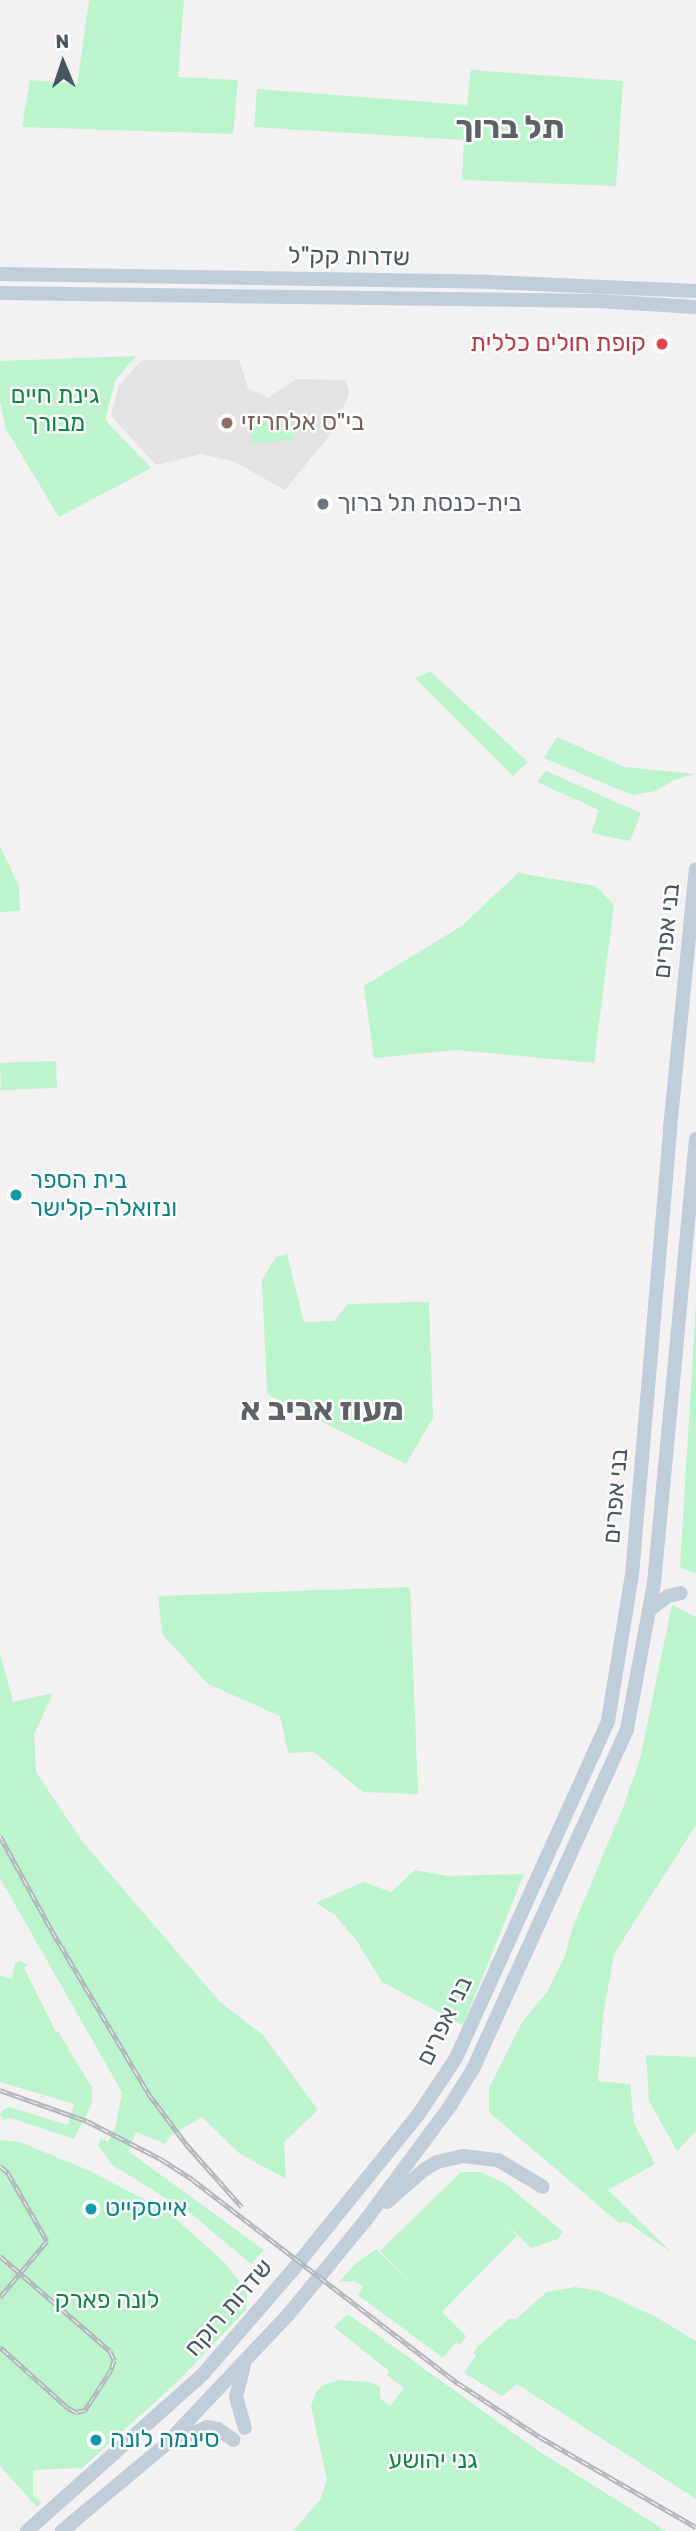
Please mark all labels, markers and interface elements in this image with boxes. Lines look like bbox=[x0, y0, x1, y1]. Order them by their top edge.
north arrow bbox=[28, 28, 98, 98]
text: N bbox=[55, 30, 69, 53]
district label: תל ברוך bbox=[455, 108, 565, 146]
street label: שדרות קק"ל bbox=[288, 242, 410, 272]
place label: קופת חולים כללית bbox=[470, 330, 646, 358]
marker: קופת חולים כללית bbox=[652, 334, 672, 354]
park label: גינת חיים מבורך bbox=[11, 382, 99, 438]
place label: בי"ס אלחריזי bbox=[241, 409, 364, 437]
marker: בי"ס אלחריזי bbox=[219, 415, 235, 431]
place label: בית-כנסת תל ברוך bbox=[337, 490, 522, 518]
marker: בית-כנסת תל ברוך bbox=[315, 496, 331, 512]
street label: בני אפרים bbox=[648, 882, 686, 980]
place label: בית הספר ונזואלה-קלישר bbox=[30, 1167, 177, 1223]
marker: בית הספר ונזואלה-קלישר bbox=[8, 1187, 24, 1203]
district label: מעוז אביב א bbox=[240, 1390, 404, 1428]
street label: בני אפרים bbox=[597, 1447, 635, 1545]
street label: בני אפרים bbox=[411, 1972, 479, 2070]
place label: אייסקייט bbox=[105, 2195, 187, 2223]
marker: אייסקייט bbox=[83, 2201, 99, 2217]
street label: שדרות רוקח bbox=[179, 2254, 279, 2362]
park label: לונה פארק bbox=[55, 2287, 159, 2315]
place label: סינמה לונה bbox=[110, 2426, 219, 2454]
marker: סינמה לונה bbox=[88, 2432, 104, 2448]
park label: גני יהושע bbox=[388, 2447, 478, 2475]

